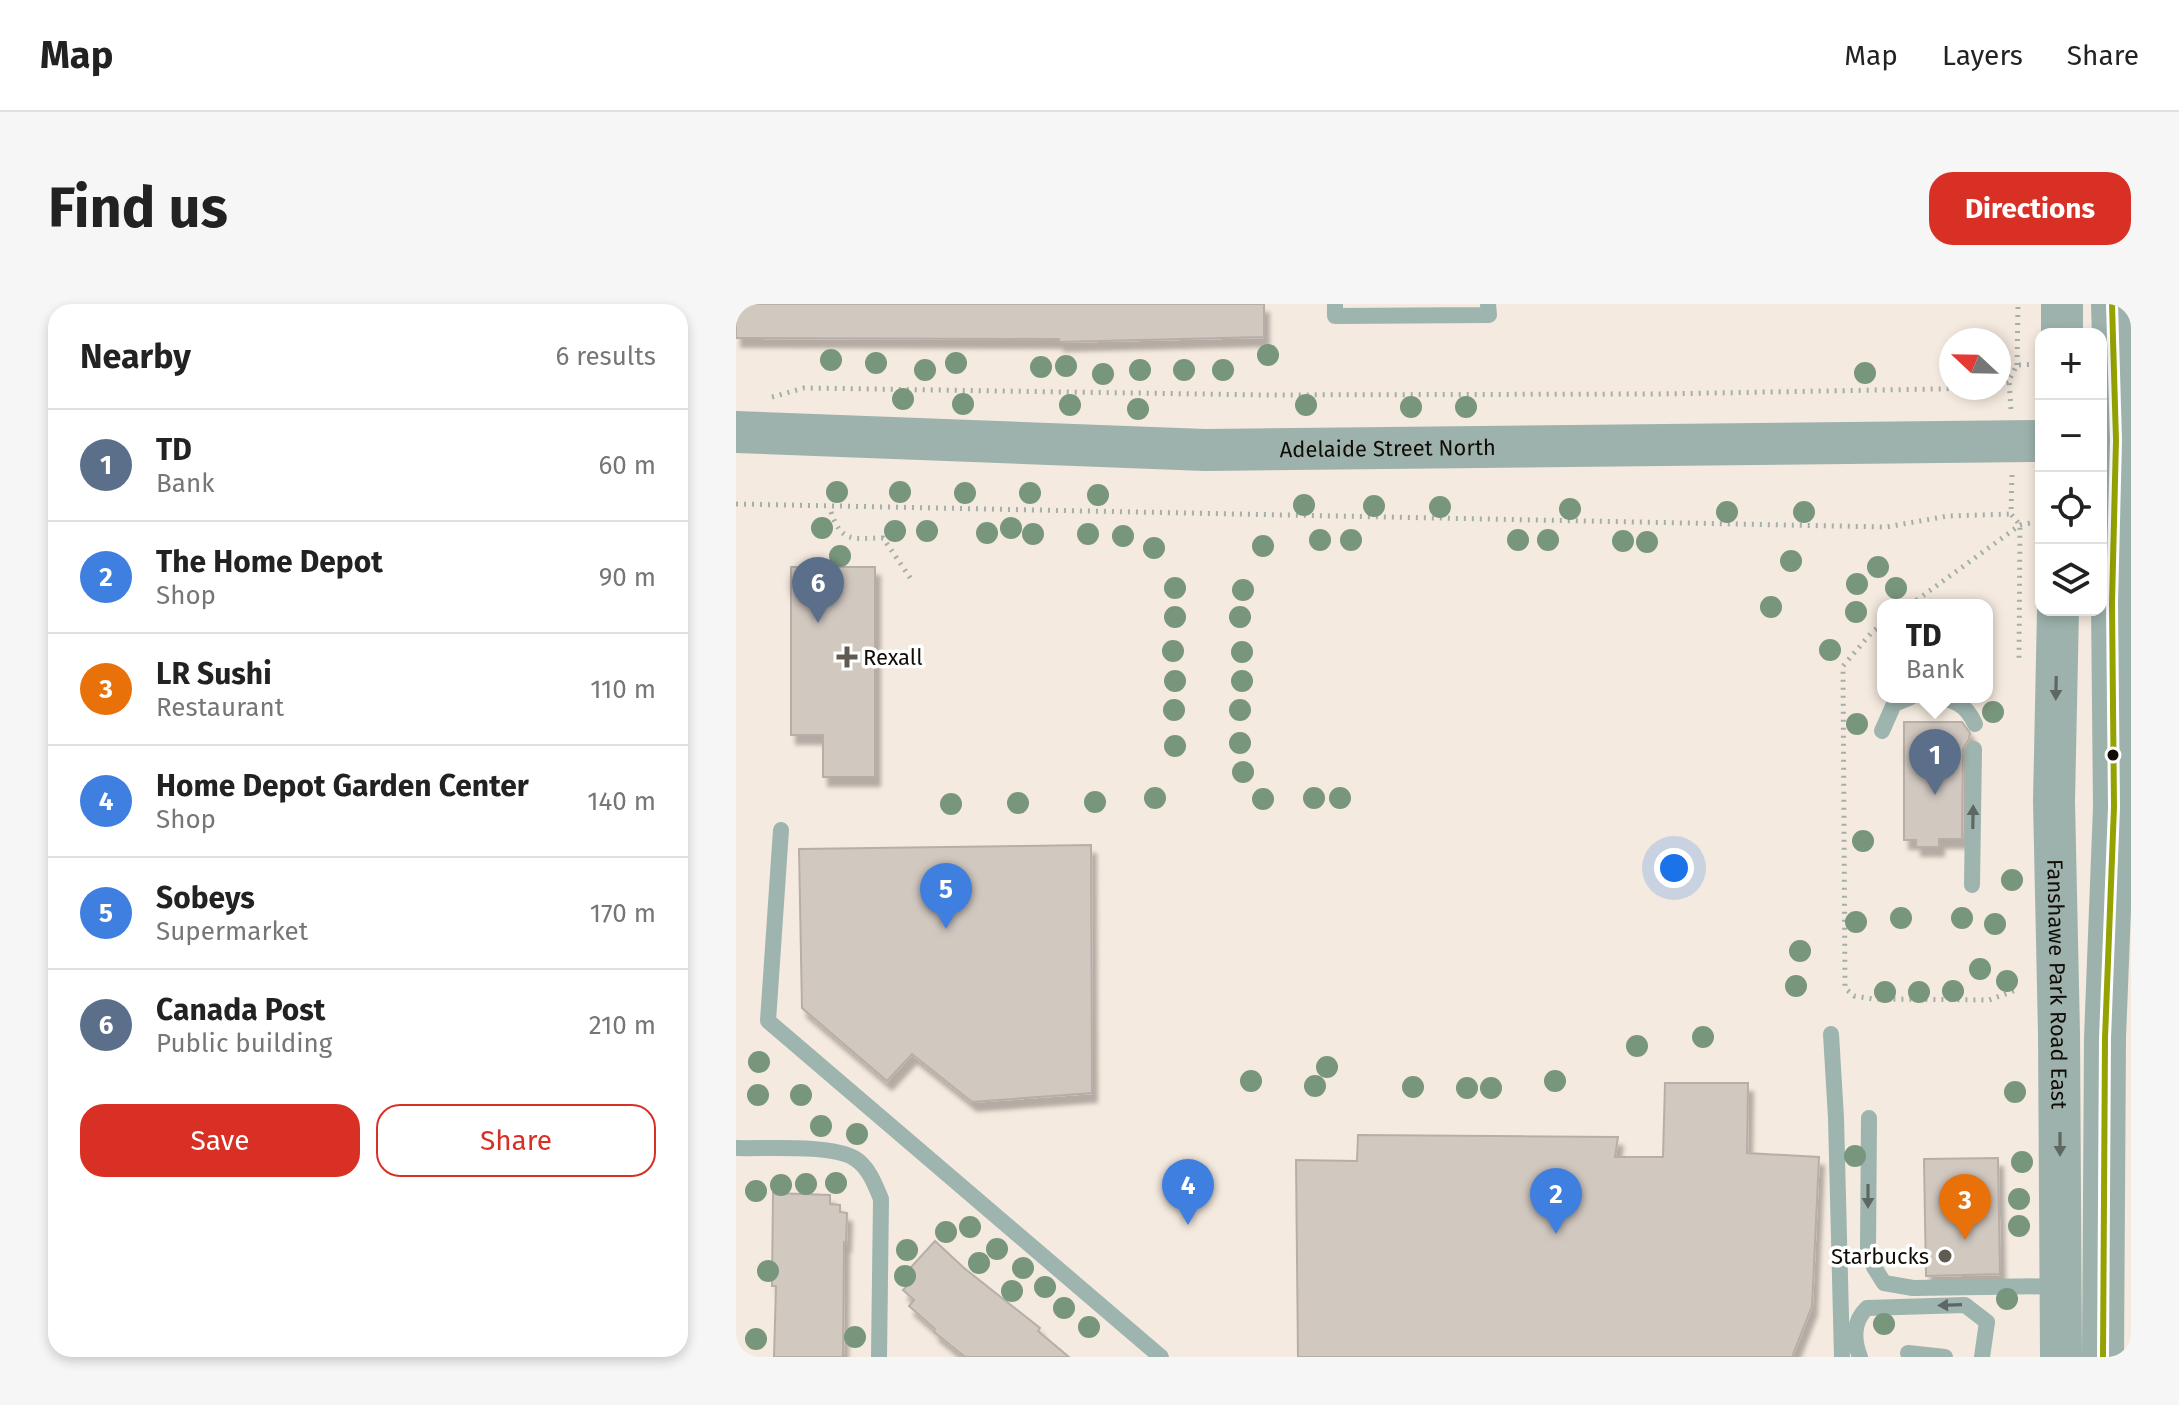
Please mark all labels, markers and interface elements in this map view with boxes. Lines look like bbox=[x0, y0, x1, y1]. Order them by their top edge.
text: Map bbox=[40, 32, 113, 78]
text: Map bbox=[1844, 39, 1898, 72]
text: Layers bbox=[1942, 39, 2023, 72]
text: Share bbox=[2067, 39, 2139, 72]
button: Directions bbox=[1929, 172, 2131, 245]
text: Find us bbox=[48, 175, 228, 242]
north arrow bbox=[1939, 328, 2011, 400]
map controls bbox=[2035, 328, 2107, 616]
button: + bbox=[2035, 328, 2107, 400]
text: Nearby bbox=[80, 336, 191, 377]
text: 6 results bbox=[555, 341, 656, 372]
button: − bbox=[2035, 400, 2107, 472]
text: TD bbox=[156, 432, 192, 468]
street label: Adelaide Street North bbox=[1279, 433, 1496, 463]
text: 1 bbox=[100, 450, 112, 481]
text: 60 m bbox=[598, 450, 656, 481]
text: Bank bbox=[156, 468, 215, 499]
button: locate bbox=[2035, 472, 2107, 544]
text: The Home Depot bbox=[156, 544, 383, 580]
button: layers bbox=[2035, 544, 2107, 616]
pin: 6 bbox=[792, 557, 844, 623]
text: 2 bbox=[99, 562, 113, 593]
text: 90 m bbox=[599, 562, 656, 593]
text: Shop bbox=[156, 580, 216, 611]
popup bbox=[1877, 599, 1993, 703]
text: TD bbox=[1906, 618, 1941, 654]
place label: Rexall bbox=[863, 644, 923, 671]
marker: Rexall bbox=[838, 648, 856, 666]
text: Bank bbox=[1906, 654, 1964, 685]
text: LR Sushi bbox=[156, 656, 272, 692]
text: 3 bbox=[99, 674, 113, 705]
text: 110 m bbox=[590, 674, 656, 705]
one-way arrow bbox=[2050, 676, 2063, 701]
text: Restaurant bbox=[156, 692, 284, 723]
pin: 1 bbox=[1909, 729, 1961, 795]
unlabelled marker bbox=[2105, 747, 2121, 763]
text: Home Depot Garden Center bbox=[156, 768, 529, 804]
text: 4 bbox=[99, 786, 113, 817]
text: 140 m bbox=[587, 786, 656, 817]
text: Shop bbox=[156, 804, 216, 835]
one-way arrow bbox=[1967, 804, 1979, 829]
your location bbox=[1654, 848, 1694, 888]
street label: Fanshawe Park Road East bbox=[2042, 859, 2073, 1109]
pin: 5 bbox=[920, 863, 972, 929]
text: Sobeys bbox=[156, 880, 255, 916]
text: 5 bbox=[99, 898, 113, 929]
text: 170 m bbox=[590, 898, 656, 929]
text: Supermarket bbox=[156, 916, 308, 947]
text: Canada Post bbox=[156, 992, 325, 1028]
text: 6 bbox=[99, 1010, 113, 1041]
text: 210 m bbox=[589, 1010, 656, 1041]
text: Public building bbox=[156, 1028, 332, 1059]
button: Save bbox=[80, 1104, 360, 1177]
button: Share bbox=[376, 1104, 656, 1177]
one-way arrow bbox=[2054, 1132, 2066, 1157]
pin: 4 bbox=[1162, 1159, 1214, 1225]
pin: 2 bbox=[1530, 1168, 1582, 1234]
pin: 3 bbox=[1939, 1174, 1991, 1240]
one-way arrow bbox=[1862, 1184, 1874, 1209]
place label: Starbucks bbox=[1831, 1243, 1929, 1270]
marker: Starbucks bbox=[1936, 1247, 1954, 1265]
one-way arrow bbox=[1937, 1299, 1962, 1312]

